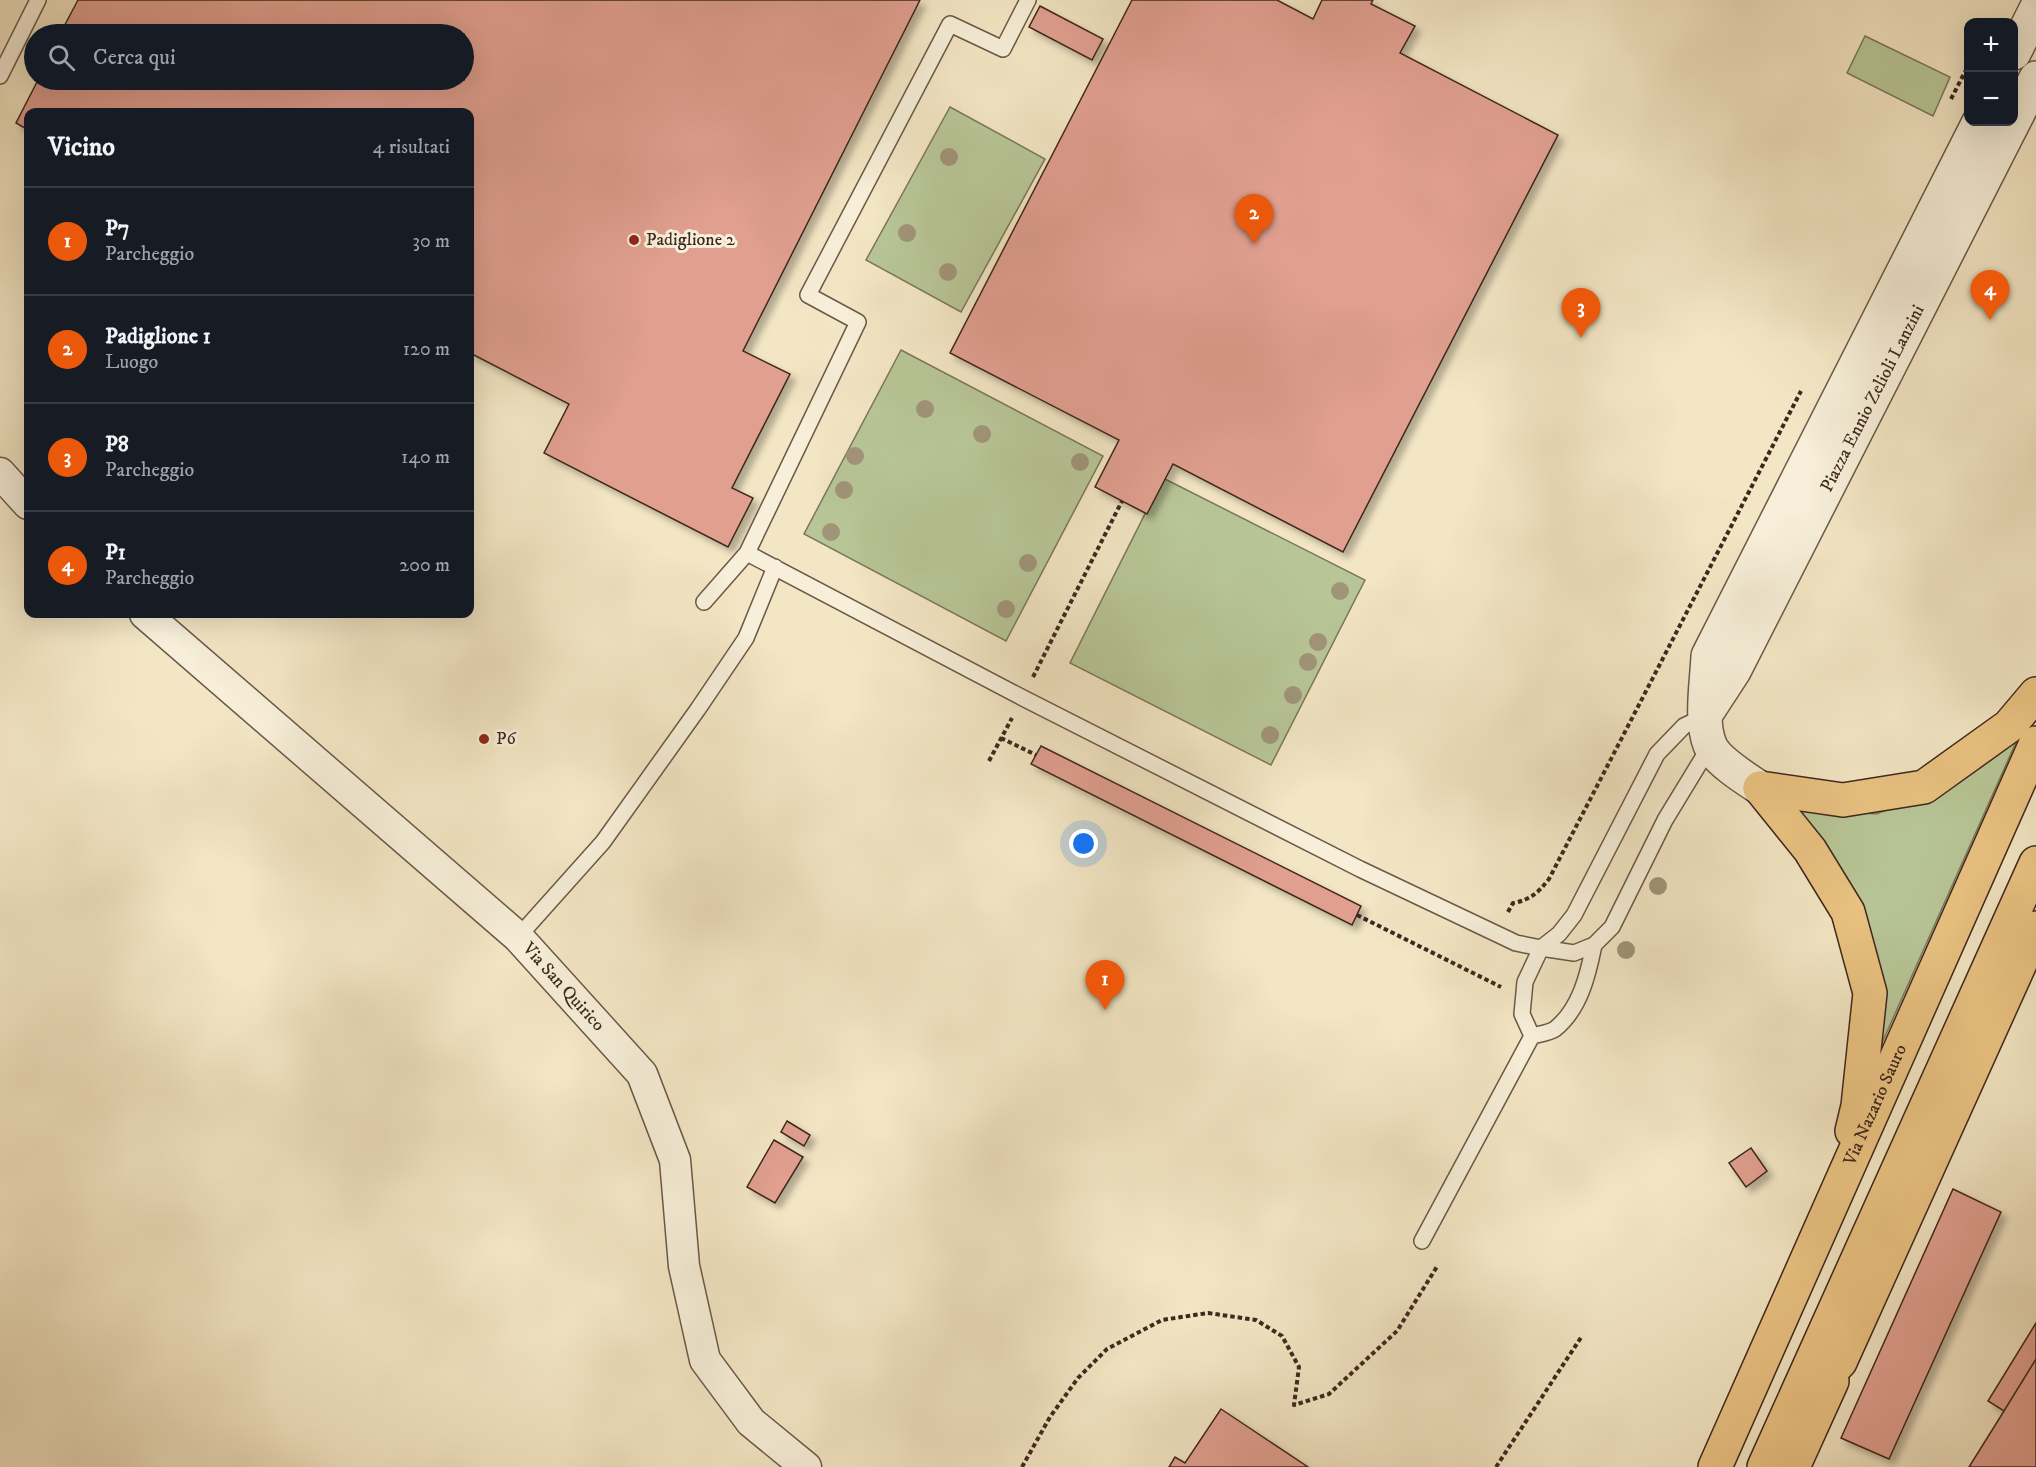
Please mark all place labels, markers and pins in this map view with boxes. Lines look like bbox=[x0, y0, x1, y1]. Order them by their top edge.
pin: 2 bbox=[1234, 194, 1274, 244]
place label: Padiglione 2 bbox=[646, 229, 735, 251]
marker: Padiglione 2 bbox=[627, 233, 641, 247]
pin: 4 bbox=[1970, 270, 2010, 320]
pin: 3 bbox=[1562, 288, 1600, 338]
place label: P6 bbox=[496, 728, 516, 750]
marker: P6 bbox=[477, 732, 491, 746]
pin: 1 bbox=[1086, 960, 1124, 1010]

